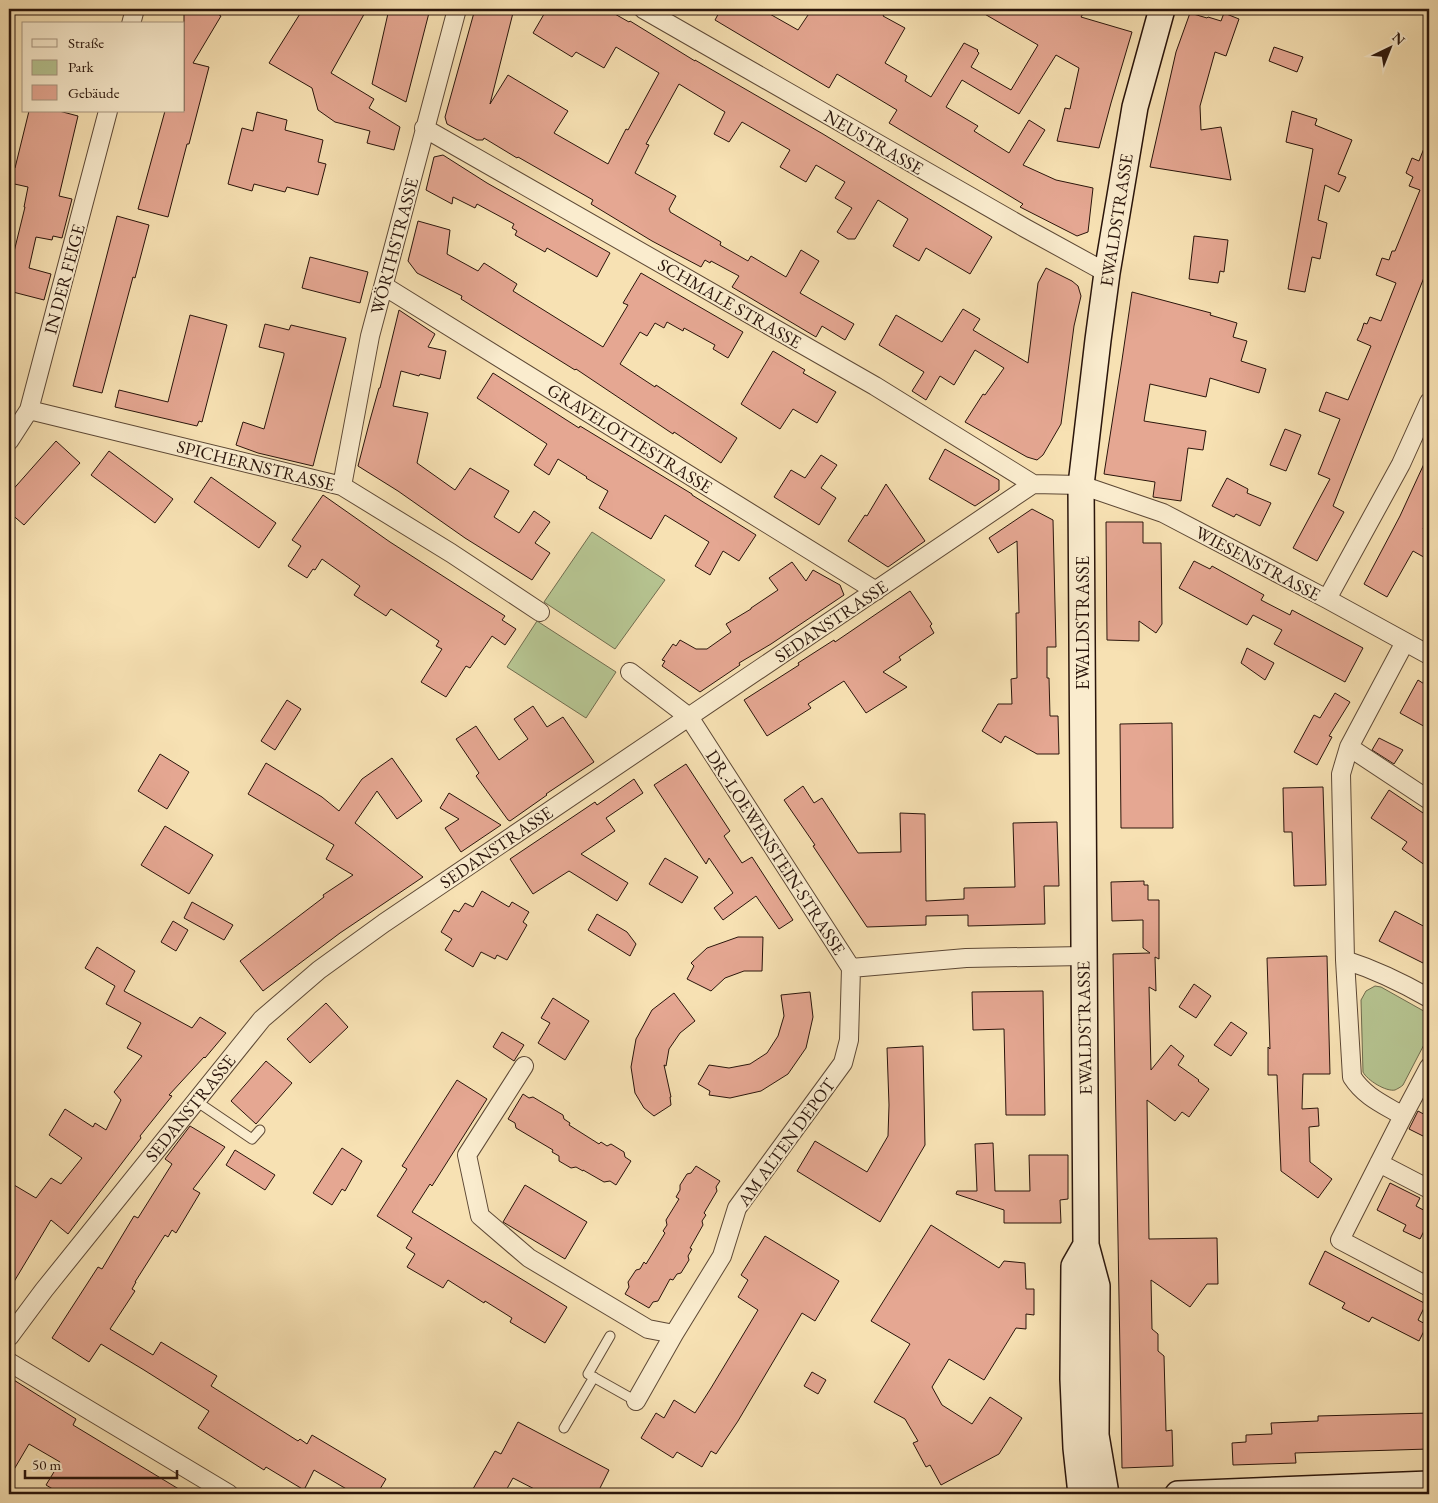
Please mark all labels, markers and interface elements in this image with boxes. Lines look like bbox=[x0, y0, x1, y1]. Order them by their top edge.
legend bbox=[22, 22, 185, 112]
north arrow bbox=[1366, 22, 1416, 72]
text: N bbox=[1389, 28, 1410, 49]
text: Straße bbox=[68, 33, 104, 52]
text: Park bbox=[68, 57, 95, 76]
text: Gebäude bbox=[68, 83, 120, 102]
street label: NEUSTRASSE bbox=[820, 104, 928, 180]
street label: EWALDSTRASSE bbox=[1094, 152, 1138, 288]
street label: WÖRTHSTRASSE bbox=[365, 175, 423, 317]
street label: IN DER FEIGE bbox=[38, 221, 90, 337]
street label: SCHMALE STRASSE bbox=[654, 253, 806, 353]
street label: GRAVELOTTESTRASSE bbox=[543, 378, 717, 498]
street label: SPICHERNSTRASSE bbox=[174, 434, 338, 496]
street label: WIESENSTRASSE bbox=[1191, 520, 1325, 606]
street label: EWALDSTRASSE bbox=[1071, 556, 1094, 690]
street label: SEDANSTRASSE bbox=[770, 575, 892, 667]
street label: DR.-LOEWENSTEIN-STRASSE bbox=[701, 745, 851, 959]
street label: SEDANSTRASSE bbox=[435, 801, 557, 893]
street label: EWALDSTRASSE bbox=[1071, 961, 1097, 1095]
street label: SEDANSTRASSE bbox=[140, 1050, 240, 1166]
street label: AM ALTEN DEPOT bbox=[731, 1073, 841, 1211]
scale bar bbox=[25, 1448, 178, 1480]
text: 50 m bbox=[32, 1455, 61, 1474]

